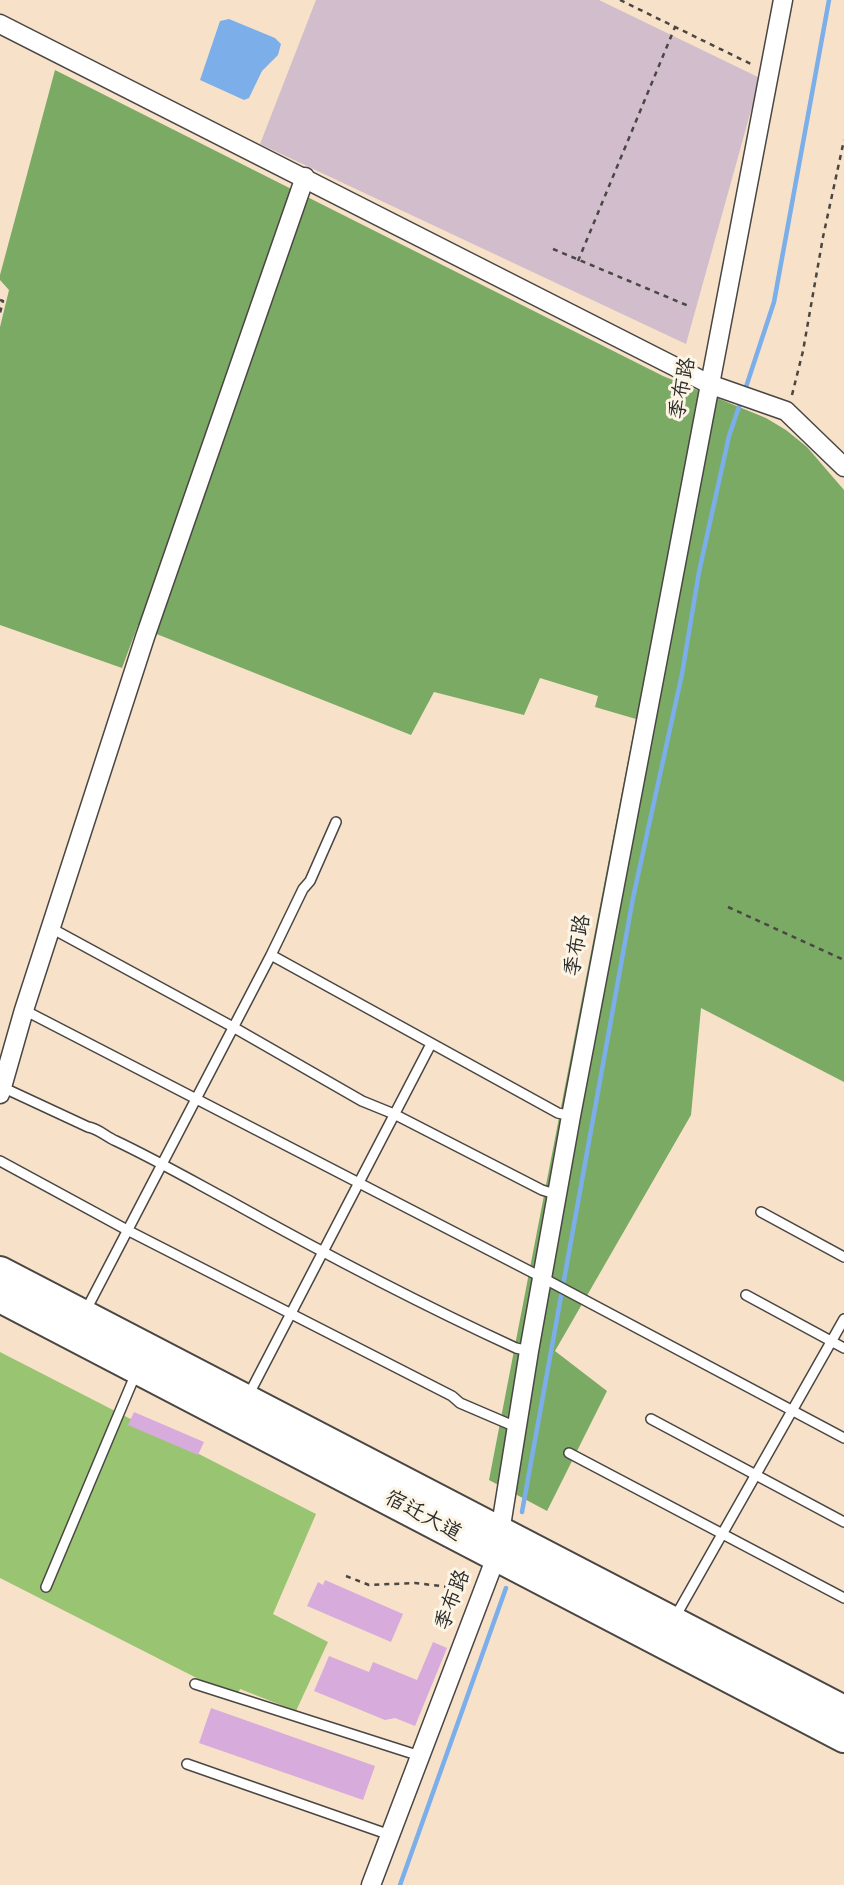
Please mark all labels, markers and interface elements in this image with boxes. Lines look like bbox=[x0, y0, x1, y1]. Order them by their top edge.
street label: 季布路 bbox=[667, 356, 703, 422]
street label: 季布路 bbox=[562, 913, 598, 979]
street label: 宿迁大道 bbox=[379, 1487, 465, 1549]
street label: 季布路 bbox=[432, 1567, 478, 1635]

